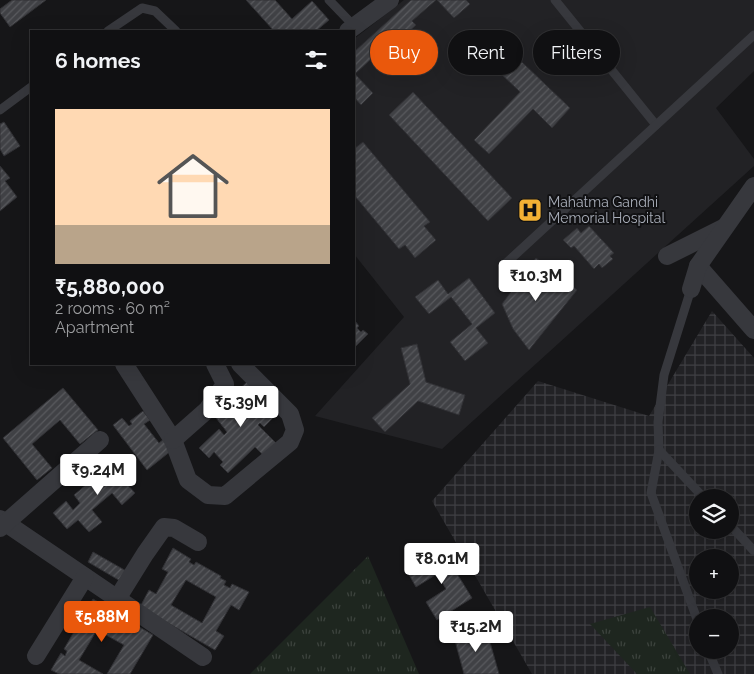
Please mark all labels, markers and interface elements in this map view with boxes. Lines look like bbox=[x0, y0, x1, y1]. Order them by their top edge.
chip: Buy bbox=[370, 30, 438, 75]
chip: Rent bbox=[448, 30, 523, 75]
chip: Filters bbox=[533, 30, 620, 75]
icon: filters bbox=[302, 46, 330, 74]
text: 6 homes bbox=[55, 48, 141, 73]
icon: home bbox=[148, 141, 238, 231]
place label: Mahatma Gandhi Memorial Hospital bbox=[548, 194, 665, 226]
hospital icon: Mahatma Gandhi Memorial Hospital bbox=[517, 197, 543, 223]
pin: ₹10.3M bbox=[495, 260, 577, 302]
text: ₹10.3M bbox=[510, 266, 562, 285]
text: ₹5,880,000 bbox=[55, 274, 165, 299]
text: 2 rooms · 60 m² bbox=[55, 299, 170, 318]
text: Apartment bbox=[55, 318, 134, 337]
pin: ₹5.39M bbox=[200, 386, 282, 428]
text: ₹5.39M bbox=[214, 392, 268, 411]
pin: ₹9.24M bbox=[57, 454, 139, 496]
text: ₹9.24M bbox=[71, 460, 125, 479]
map controls bbox=[689, 489, 739, 659]
button: layers bbox=[689, 489, 739, 539]
pin: ₹8.01M bbox=[401, 542, 483, 585]
text: ₹8.01M bbox=[415, 549, 469, 568]
button: + bbox=[689, 549, 739, 599]
pin: ₹5.88M bbox=[61, 600, 143, 643]
text: ₹5.88M bbox=[75, 607, 129, 626]
button: − bbox=[689, 609, 739, 659]
pin: ₹15.2M bbox=[435, 610, 517, 653]
text: ₹15.2M bbox=[450, 617, 502, 636]

